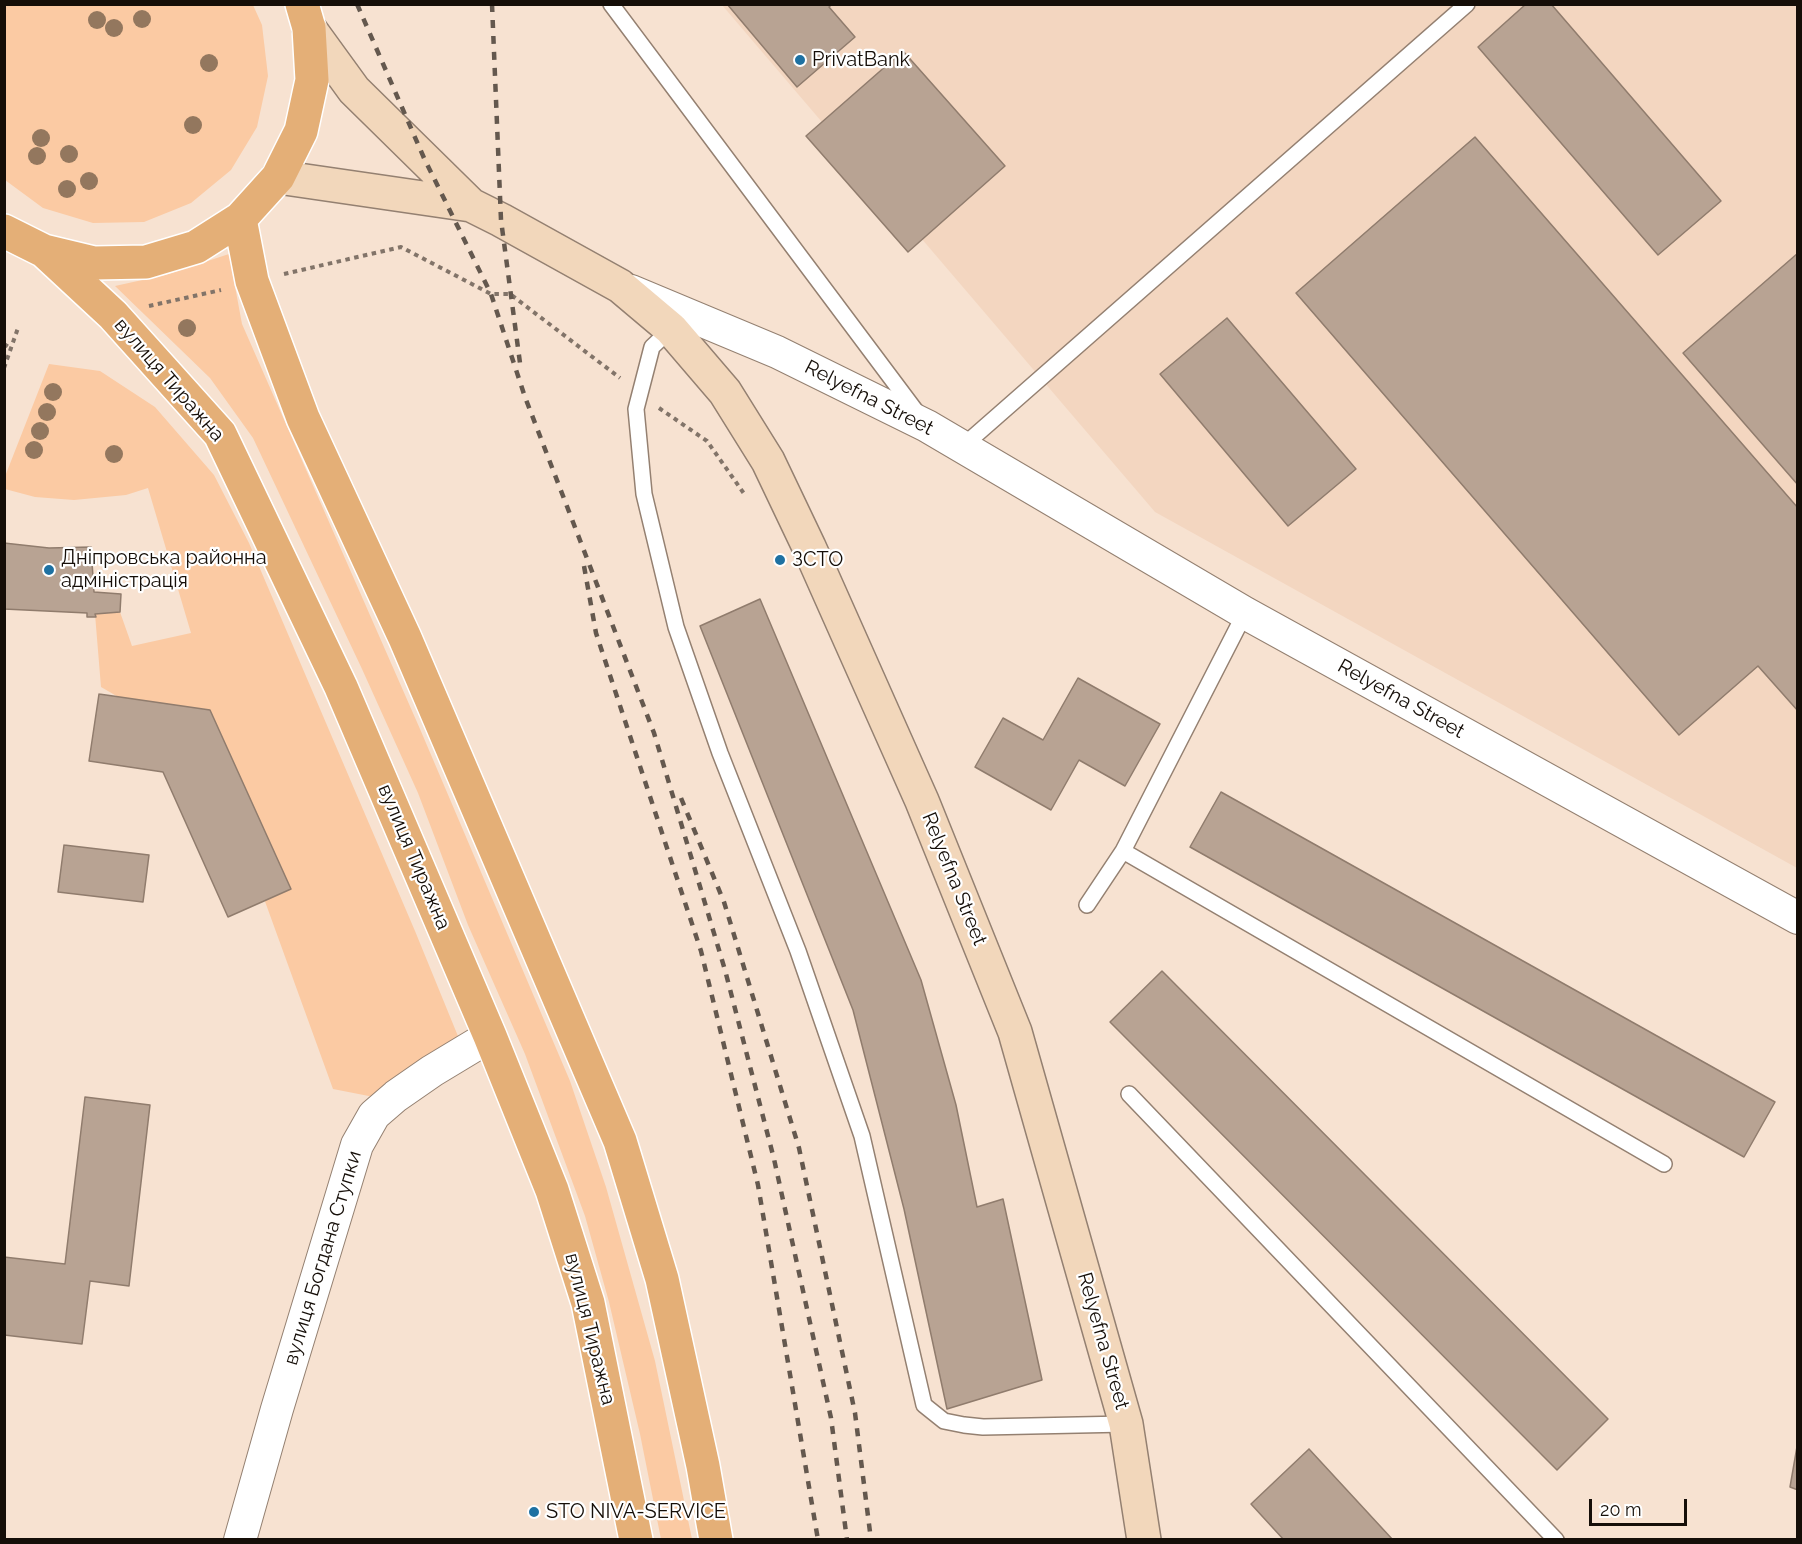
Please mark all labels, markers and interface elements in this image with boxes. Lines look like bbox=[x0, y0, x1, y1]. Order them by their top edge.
place label: PrivatBank bbox=[812, 48, 910, 72]
marker: PrivatBank bbox=[793, 53, 807, 67]
street label: вулиця Тиражна bbox=[109, 313, 229, 447]
street label: Relyefna Street bbox=[801, 355, 937, 441]
place label: Дніпровська районна адміністрація bbox=[61, 546, 267, 593]
place label: ЗСТО bbox=[792, 548, 843, 572]
marker: ЗСТО bbox=[773, 553, 787, 567]
marker: Дніпровська районна адміністрація bbox=[42, 563, 56, 577]
street label: Relyefna Street bbox=[1333, 654, 1469, 744]
street label: вулиця Тиражна bbox=[373, 781, 455, 933]
street label: Relyefna Street bbox=[916, 809, 992, 949]
street label: вулиця Богдана Ступки bbox=[279, 1148, 367, 1368]
street label: вулиця Тиражна bbox=[560, 1251, 620, 1407]
street label: Relyefna Street bbox=[1072, 1270, 1134, 1412]
scale bar bbox=[1592, 1487, 1690, 1525]
text: 20 m bbox=[1600, 1499, 1642, 1520]
place label: STO NIVA-SERVICE bbox=[546, 1500, 726, 1524]
marker: STO NIVA-SERVICE bbox=[527, 1505, 541, 1519]

